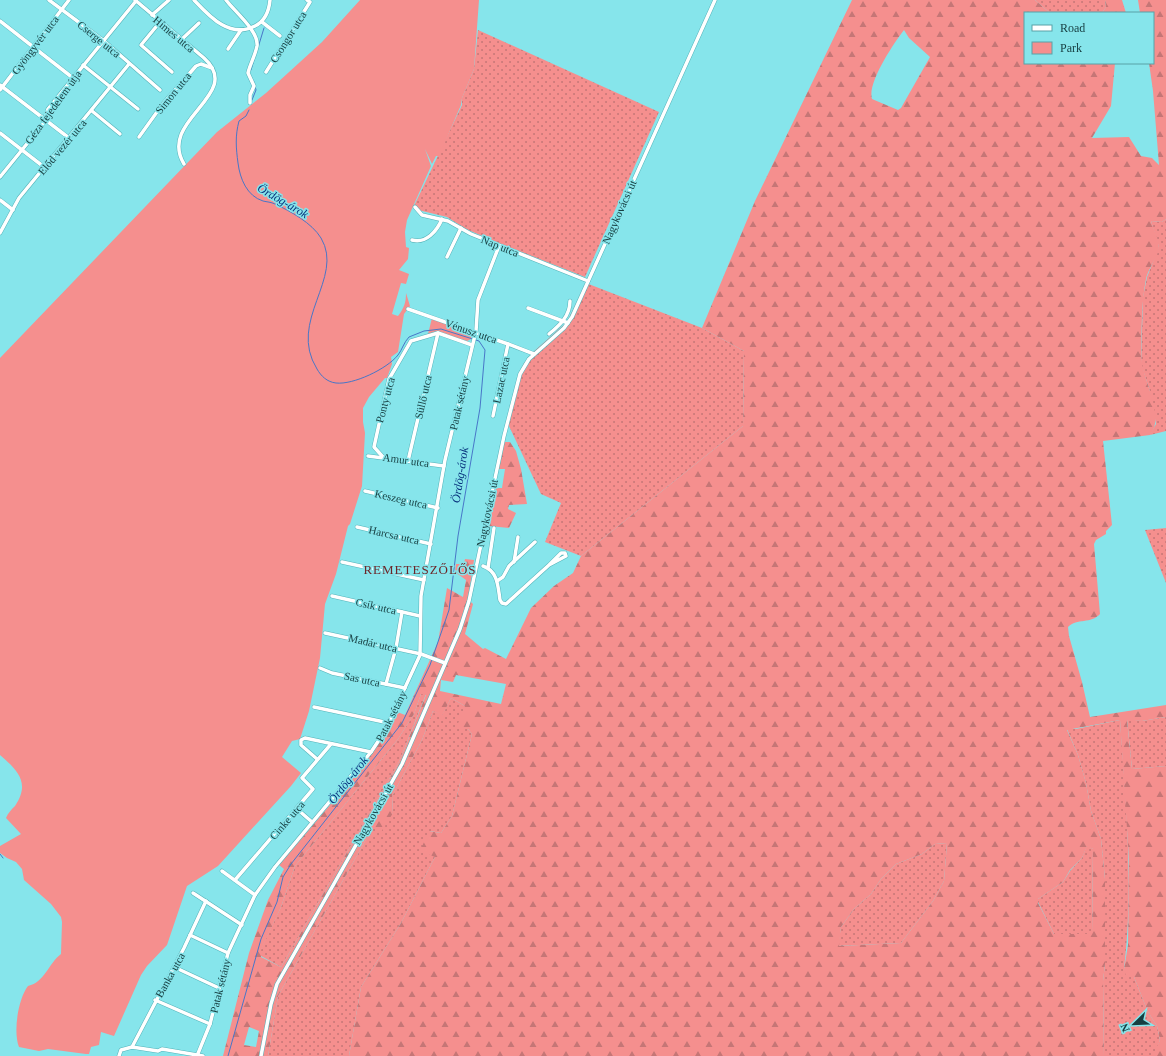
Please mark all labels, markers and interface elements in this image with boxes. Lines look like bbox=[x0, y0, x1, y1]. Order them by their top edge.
street label: Csongor utca bbox=[267, 9, 309, 65]
legend bbox=[1024, 12, 1154, 64]
street label: Gyöngyvér utca bbox=[9, 13, 61, 77]
street label: Hímes utca bbox=[151, 13, 197, 55]
street label: Cserge utca bbox=[75, 18, 123, 60]
text: Road bbox=[1060, 21, 1085, 35]
text: Park bbox=[1060, 41, 1082, 55]
street label: Géza fejedelem útja bbox=[22, 68, 84, 146]
street label: Simon utca bbox=[153, 70, 193, 116]
street label: Előd vezér utca bbox=[35, 117, 89, 177]
street label: Nagykovácsi út bbox=[600, 178, 638, 246]
water label: Ördög-árok bbox=[255, 180, 312, 222]
street label: Nap utca bbox=[479, 233, 521, 259]
street label: Vénusz utca bbox=[443, 317, 499, 346]
street label: Lazac utca bbox=[490, 355, 512, 404]
street label: Süllő utca bbox=[412, 374, 434, 420]
street label: Patak sétány bbox=[447, 374, 471, 431]
street label: Ponty utca bbox=[373, 376, 397, 424]
water label: Ördög-árok bbox=[448, 445, 471, 504]
street label: Amur utca bbox=[382, 451, 430, 469]
street label: Nagykovácsi út bbox=[474, 478, 500, 548]
street label: Keszeg utca bbox=[374, 487, 428, 511]
street label: Harcsa utca bbox=[368, 523, 421, 547]
district label: REMETESZŐLŐS bbox=[363, 562, 477, 577]
street label: Csík utca bbox=[355, 596, 398, 617]
street label: Madár utca bbox=[347, 632, 399, 654]
street label: Sas utca bbox=[343, 669, 381, 689]
street label: Patak sétány bbox=[373, 688, 409, 743]
water label: Ördög-árok bbox=[324, 752, 371, 807]
street label: Nagykovácsi út bbox=[351, 781, 395, 847]
street label: Cinke utca bbox=[267, 798, 307, 842]
street label: Banka utca bbox=[153, 950, 187, 999]
street label: Patak sétány bbox=[207, 957, 233, 1014]
north arrow bbox=[1114, 1004, 1154, 1044]
text: N bbox=[1118, 1022, 1132, 1034]

